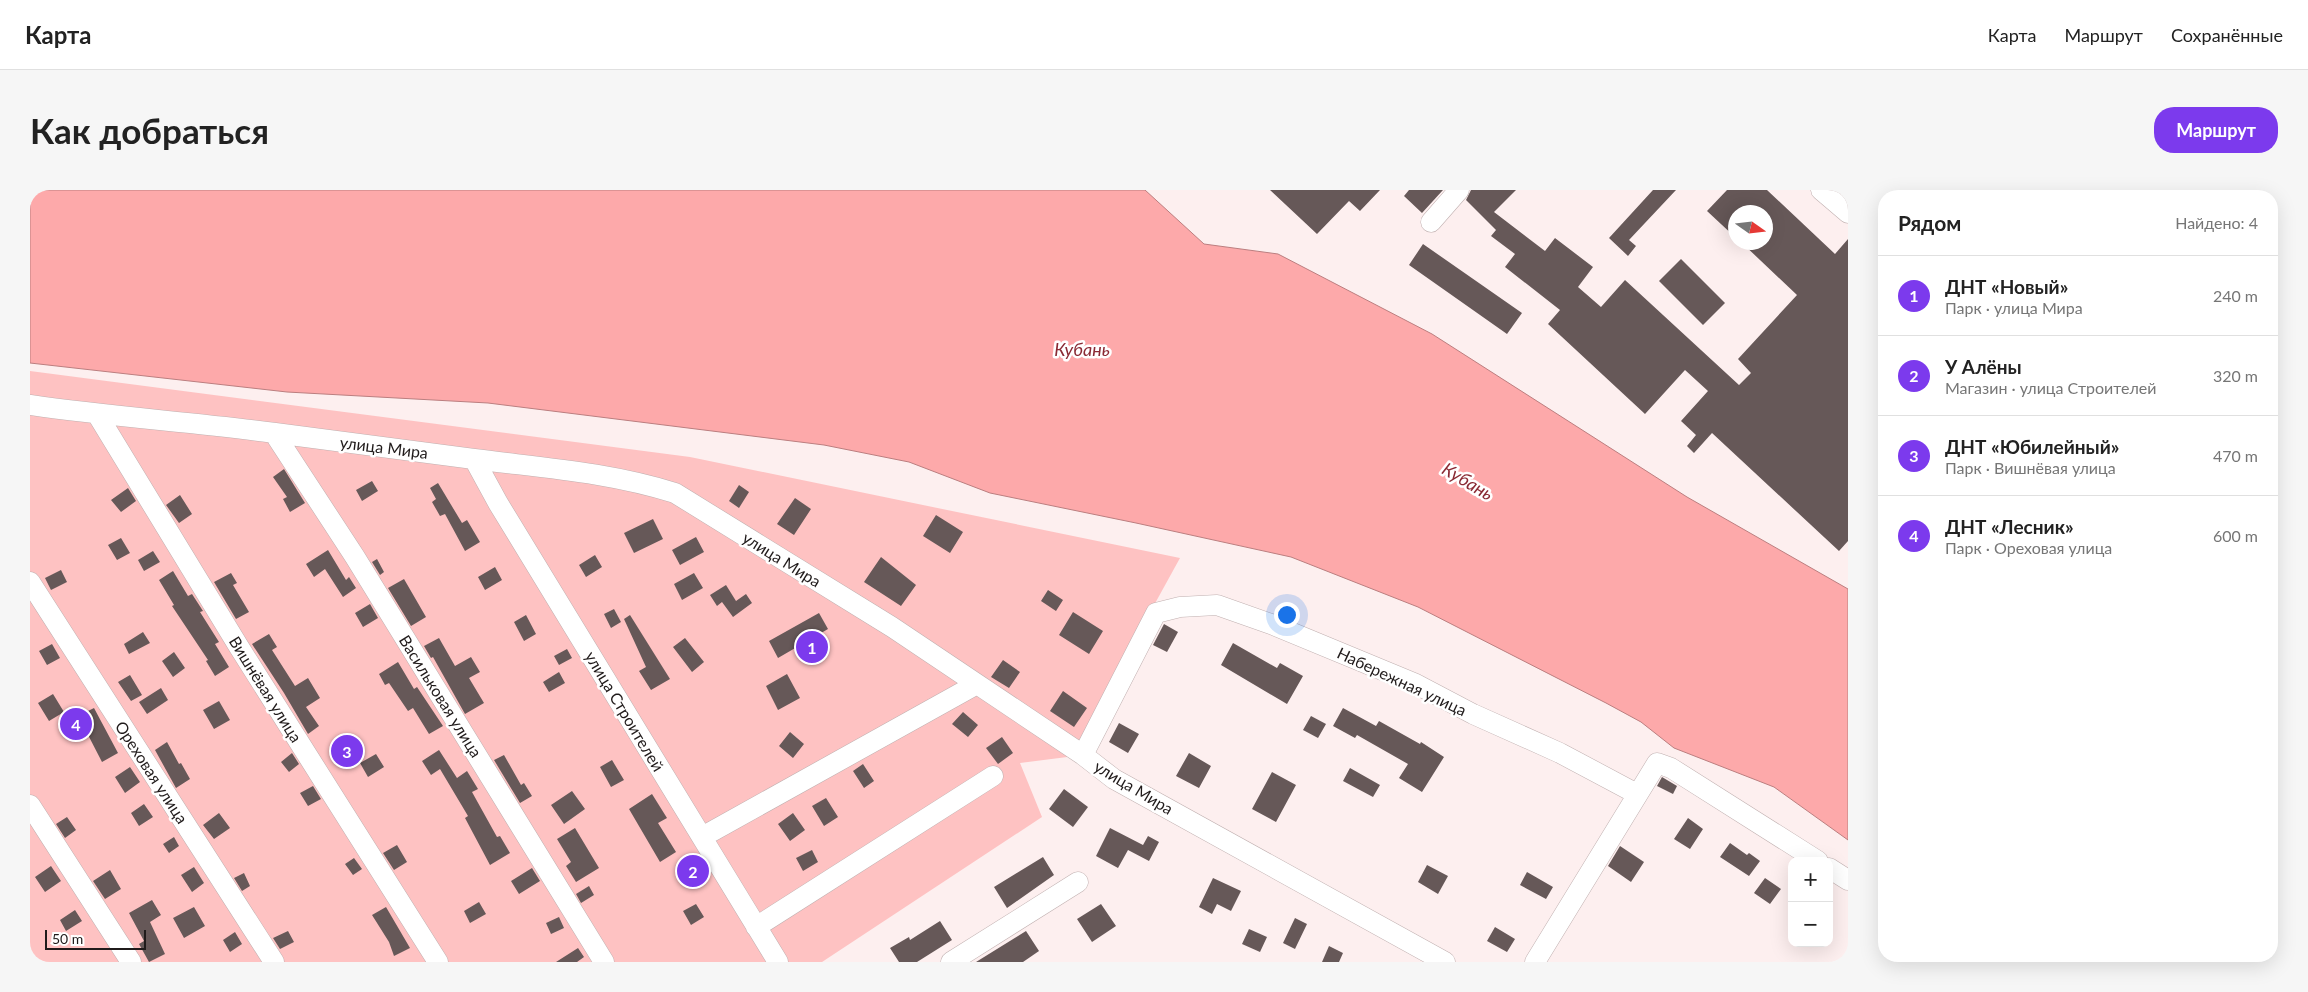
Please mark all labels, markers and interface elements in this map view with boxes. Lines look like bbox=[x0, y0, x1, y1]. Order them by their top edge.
text: Карта bbox=[25, 20, 92, 49]
text: Карта bbox=[1988, 24, 2036, 46]
text: Маршрут bbox=[2064, 24, 2143, 46]
text: Сохранённые bbox=[2171, 24, 2283, 46]
button: Маршрут bbox=[2154, 107, 2278, 153]
text: Как добраться bbox=[30, 109, 269, 151]
north arrow bbox=[1728, 205, 1773, 250]
text: Рядом bbox=[1898, 210, 1961, 235]
text: Найдено: 4 bbox=[2175, 213, 2258, 232]
text: ДНТ «Новый» bbox=[1945, 275, 2068, 298]
text: 1 bbox=[1909, 286, 1919, 305]
text: 240 m bbox=[2213, 286, 2258, 305]
text: Парк · улица Мира bbox=[1945, 298, 2083, 317]
water label: Кубань bbox=[1054, 338, 1110, 360]
text: У Алёны bbox=[1945, 355, 2022, 378]
text: 2 bbox=[1909, 366, 1919, 385]
text: 320 m bbox=[2213, 366, 2258, 385]
text: Магазин · улица Строителей bbox=[1945, 378, 2157, 397]
street label: улица Мира bbox=[339, 432, 429, 462]
text: ДНТ «Юбилейный» bbox=[1945, 435, 2119, 458]
text: 3 bbox=[1909, 446, 1919, 465]
text: 470 m bbox=[2213, 446, 2258, 465]
water label: Кубань bbox=[1439, 457, 1497, 505]
text: Парк · Вишнёвая улица bbox=[1945, 458, 2116, 477]
text: ДНТ «Лесник» bbox=[1945, 515, 2074, 538]
text: 4 bbox=[1909, 526, 1919, 545]
text: 600 m bbox=[2213, 526, 2258, 545]
street label: улица Мира bbox=[739, 527, 825, 591]
text: Парк · Ореховая улица bbox=[1945, 538, 2112, 557]
your location bbox=[1274, 602, 1300, 628]
pin: 1 bbox=[796, 628, 828, 666]
street label: Васильковая улица bbox=[396, 631, 486, 761]
street label: Вишнёвая улица bbox=[226, 632, 306, 746]
street label: Набережная улица bbox=[1334, 643, 1470, 719]
street label: улица Строителей bbox=[582, 648, 668, 774]
pin: 4 bbox=[60, 705, 92, 743]
street label: Ореховая улица bbox=[112, 717, 192, 827]
pin: 3 bbox=[331, 732, 363, 770]
street label: улица Мира bbox=[1091, 756, 1177, 818]
pin: 2 bbox=[677, 852, 709, 890]
map controls bbox=[1788, 857, 1833, 947]
button: + bbox=[1788, 857, 1833, 902]
button: − bbox=[1788, 902, 1833, 947]
scale bar bbox=[45, 927, 146, 950]
text: 50 m bbox=[52, 930, 83, 947]

